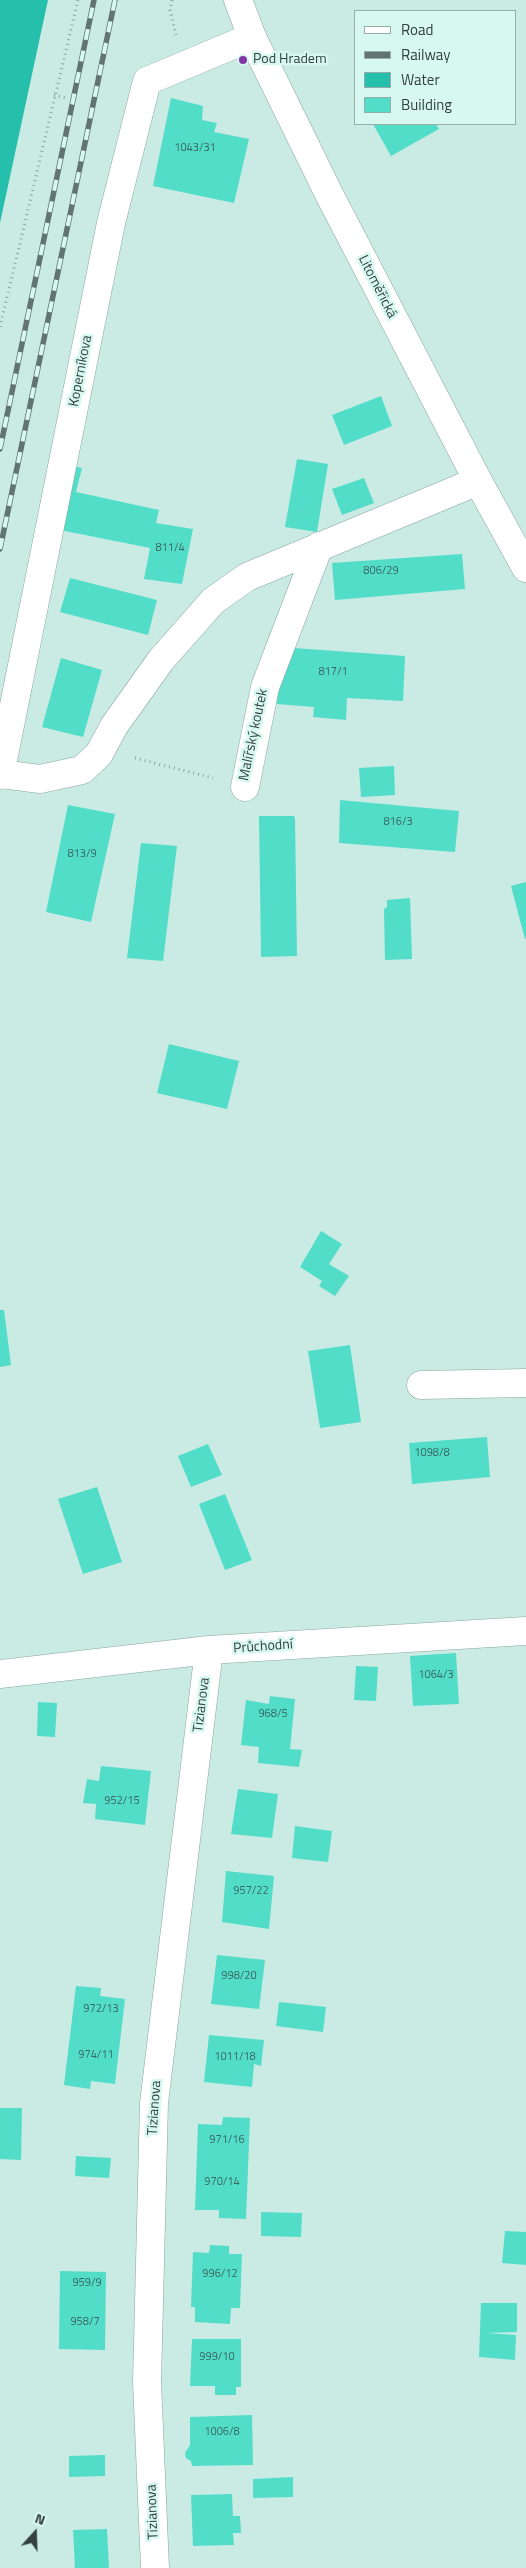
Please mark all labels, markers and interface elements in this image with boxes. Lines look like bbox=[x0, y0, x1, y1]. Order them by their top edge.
legend bbox=[354, 10, 516, 125]
text: Road bbox=[401, 18, 433, 41]
text: Railway bbox=[401, 43, 451, 66]
place label: Pod Hradem bbox=[253, 52, 327, 68]
marker: Pod Hradem bbox=[237, 54, 249, 66]
text: Water bbox=[401, 68, 440, 91]
text: Building bbox=[401, 93, 452, 116]
house number: 1043/31 bbox=[174, 141, 216, 155]
street label: Litoměřická bbox=[354, 253, 400, 321]
street label: Koperníkova bbox=[66, 334, 96, 408]
house number: 811/4 bbox=[155, 541, 185, 555]
house number: 806/29 bbox=[363, 564, 399, 578]
house number: 817/1 bbox=[318, 665, 348, 679]
street label: Malířský koutek bbox=[236, 688, 272, 782]
house number: 816/3 bbox=[383, 815, 413, 829]
house number: 813/9 bbox=[67, 847, 97, 861]
house number: 1098/8 bbox=[414, 1446, 450, 1460]
street label: Průchodní bbox=[233, 1637, 293, 1657]
house number: 1064/3 bbox=[418, 1668, 454, 1682]
street label: Tizianova bbox=[190, 1677, 214, 1733]
house number: 968/5 bbox=[258, 1707, 288, 1721]
house number: 952/15 bbox=[104, 1794, 140, 1808]
house number: 957/22 bbox=[233, 1884, 269, 1898]
house number: 998/20 bbox=[221, 1969, 257, 1983]
house number: 972/13 bbox=[83, 2002, 119, 2016]
house number: 974/11 bbox=[78, 2048, 114, 2062]
house number: 1011/18 bbox=[214, 2050, 256, 2064]
street label: Tizianova bbox=[145, 2080, 165, 2136]
house number: 971/16 bbox=[209, 2133, 245, 2147]
house number: 970/14 bbox=[204, 2175, 240, 2189]
house number: 996/12 bbox=[202, 2267, 238, 2281]
house number: 959/9 bbox=[72, 2276, 102, 2290]
house number: 958/7 bbox=[70, 2315, 100, 2329]
house number: 999/10 bbox=[199, 2350, 235, 2364]
house number: 1006/8 bbox=[204, 2425, 240, 2439]
street label: Tizianova bbox=[144, 2484, 162, 2540]
text: N bbox=[32, 2507, 48, 2530]
north arrow bbox=[10, 2508, 60, 2558]

